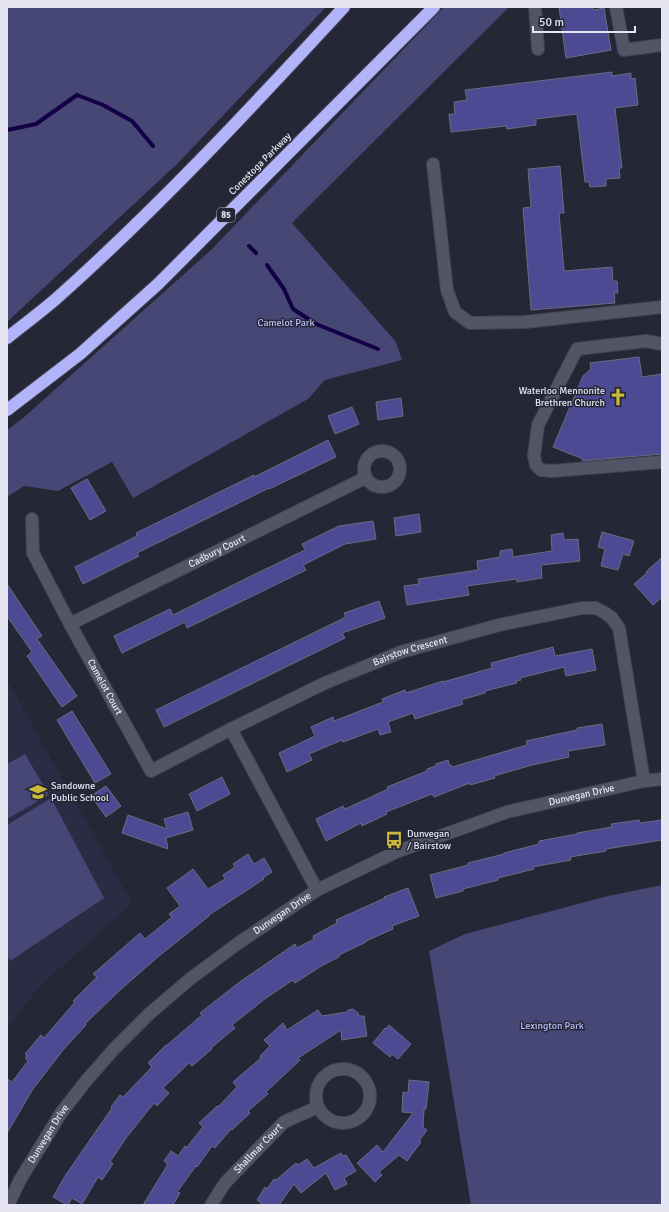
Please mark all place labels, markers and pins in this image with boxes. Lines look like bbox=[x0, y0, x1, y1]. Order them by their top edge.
place label: Waterloo Mennonite Brethren Church bbox=[519, 385, 605, 409]
church icon: Waterloo Mennonite Brethren Church bbox=[608, 387, 628, 407]
place label: Sandowne Public School bbox=[51, 780, 109, 804]
school or university icon: Sandowne Public School bbox=[28, 782, 48, 802]
place label: Dunvegan / Bairstow bbox=[407, 828, 452, 852]
bus stop icon: Dunvegan / Bairstow bbox=[384, 830, 404, 850]

